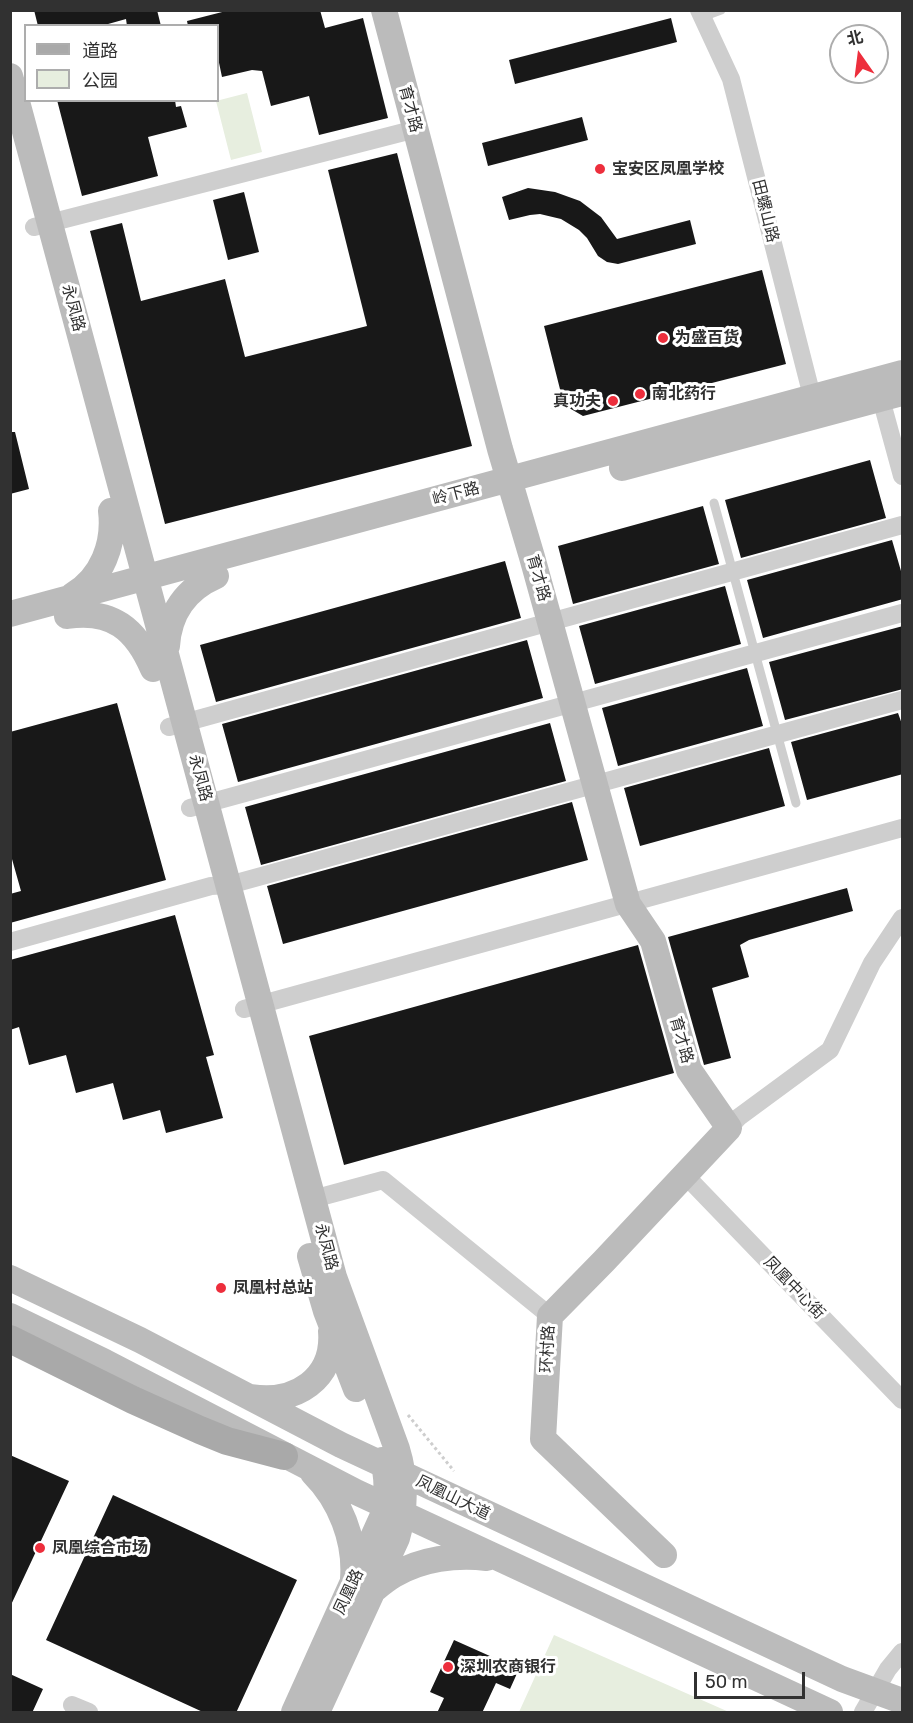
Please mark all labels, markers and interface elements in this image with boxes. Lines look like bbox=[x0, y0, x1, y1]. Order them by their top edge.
legend bbox=[24, 24, 219, 102]
north arrow bbox=[829, 24, 889, 84]
text: 北 bbox=[845, 27, 865, 49]
text: 道路 bbox=[82, 40, 118, 62]
text: 公园 bbox=[82, 70, 118, 92]
street label: 育才路 bbox=[395, 83, 425, 135]
place label: 宝安区凤凰学校 bbox=[612, 159, 724, 179]
marker: 宝安区凤凰学校 bbox=[593, 162, 607, 176]
street label: 田螺山路 bbox=[748, 178, 782, 244]
street label: 永凤路 bbox=[58, 282, 88, 334]
place label: 为盛百货 bbox=[675, 328, 739, 348]
marker: 为盛百货 bbox=[656, 331, 670, 345]
place label: 南北药行 bbox=[652, 384, 716, 404]
marker: 南北药行 bbox=[633, 387, 647, 401]
place label: 真功夫 bbox=[553, 391, 601, 411]
marker: 真功夫 bbox=[606, 394, 620, 408]
street label: 岭下路 bbox=[430, 479, 482, 509]
street label: 育才路 bbox=[522, 552, 554, 604]
street label: 永凤路 bbox=[185, 752, 215, 804]
street label: 育才路 bbox=[665, 1014, 697, 1066]
street label: 永凤路 bbox=[311, 1221, 341, 1273]
street label: 凤凰中心街 bbox=[759, 1253, 829, 1323]
place label: 凤凰村总站 bbox=[233, 1278, 313, 1298]
marker: 凤凰村总站 bbox=[214, 1281, 228, 1295]
street label: 环村路 bbox=[537, 1325, 559, 1373]
street label: 凤凰山大道 bbox=[413, 1472, 493, 1524]
place label: 凤凰综合市场 bbox=[52, 1538, 148, 1558]
marker: 凤凰综合市场 bbox=[33, 1541, 47, 1555]
street label: 凤凰路 bbox=[330, 1566, 368, 1618]
place label: 深圳农商银行 bbox=[460, 1657, 556, 1677]
marker: 深圳农商银行 bbox=[441, 1660, 455, 1674]
scale bar bbox=[697, 1660, 808, 1698]
text: 50 m bbox=[705, 1671, 748, 1693]

